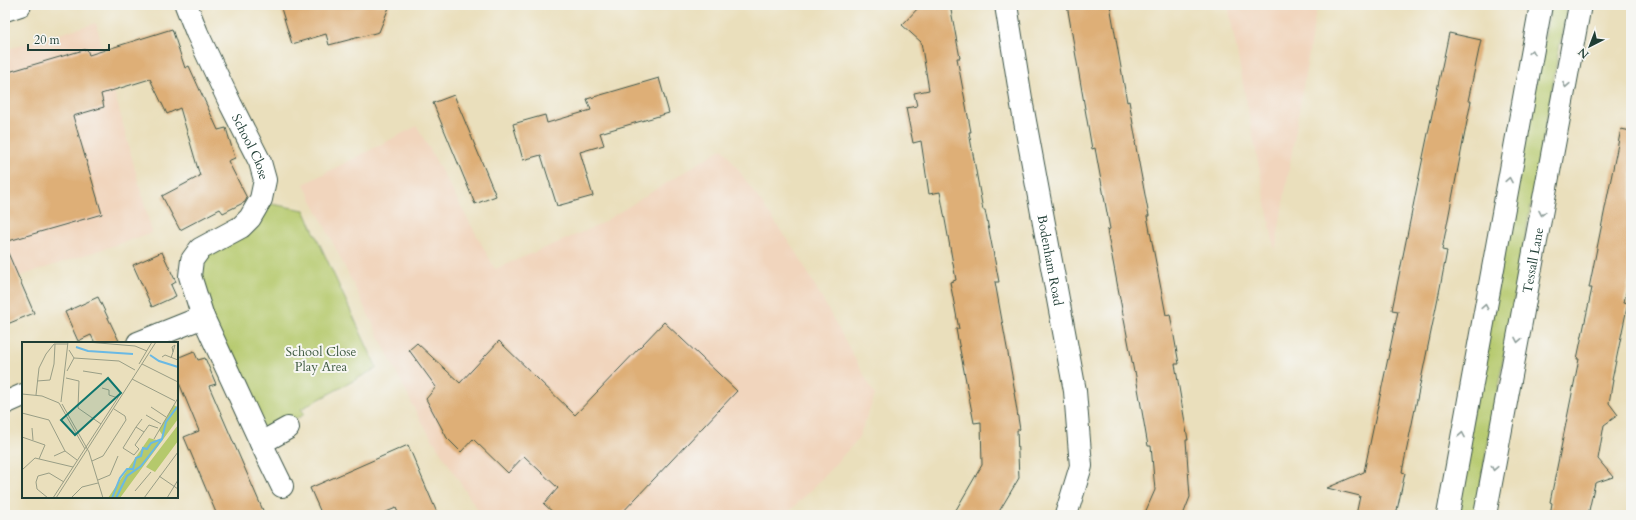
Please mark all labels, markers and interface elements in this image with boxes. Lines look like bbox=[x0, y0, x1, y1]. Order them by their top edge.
scale bar bbox=[28, 26, 109, 52]
north arrow bbox=[1570, 26, 1610, 66]
text: 20 m bbox=[34, 32, 61, 48]
text: N bbox=[1575, 44, 1592, 62]
one-way arrow bbox=[1527, 49, 1536, 55]
one-way arrow bbox=[1562, 82, 1570, 88]
street label: School Close bbox=[227, 111, 273, 182]
one-way arrow bbox=[1504, 176, 1512, 183]
one-way arrow bbox=[1538, 209, 1547, 216]
street label: Bodenham Road bbox=[1033, 213, 1067, 307]
street label: Tessall Lane bbox=[1518, 226, 1548, 295]
one-way arrow bbox=[1481, 304, 1489, 311]
one-way arrow bbox=[1514, 337, 1523, 343]
inset map bbox=[22, 342, 178, 498]
park label: School Close Play Area bbox=[286, 343, 357, 376]
one-way arrow bbox=[1457, 432, 1466, 438]
one-way arrow bbox=[1490, 465, 1499, 471]

